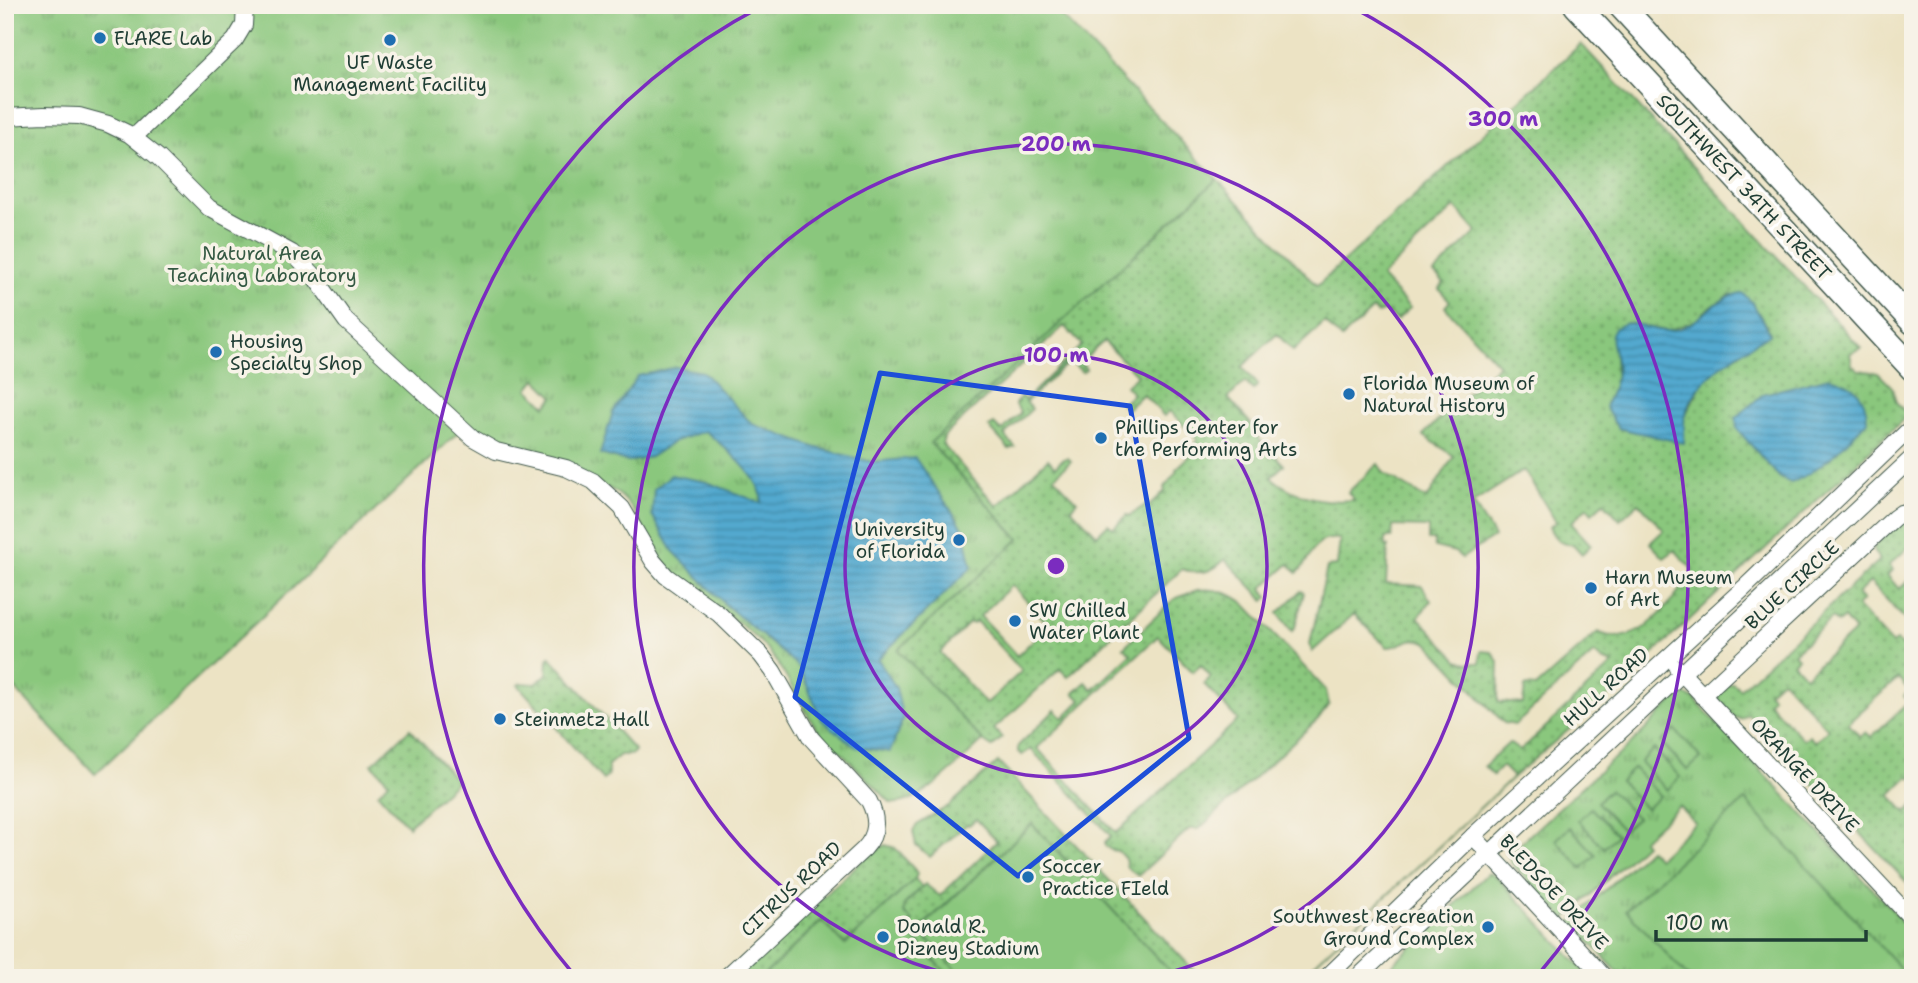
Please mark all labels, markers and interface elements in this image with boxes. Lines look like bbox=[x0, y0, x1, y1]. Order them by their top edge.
place label: FLARE Lab bbox=[114, 26, 212, 51]
marker: FLARE Lab bbox=[92, 30, 108, 46]
marker: UF Waste Management Facility bbox=[382, 32, 398, 48]
place label: UF Waste Management Facility bbox=[293, 50, 487, 97]
street label: SOUTHWEST 34TH STREET bbox=[1651, 89, 1837, 286]
text: 300 m bbox=[1468, 105, 1538, 133]
text: 200 m bbox=[1021, 130, 1091, 158]
park label: Natural Area Teaching Laboratory bbox=[167, 241, 357, 288]
place label: Housing Specialty Shop bbox=[230, 329, 362, 376]
text: 100 m bbox=[1024, 341, 1088, 369]
marker: Housing Specialty Shop bbox=[208, 344, 224, 360]
place label: Florida Museum of Natural History bbox=[1363, 371, 1536, 418]
marker: Florida Museum of Natural History bbox=[1341, 386, 1357, 402]
place label: Phillips Center for the Performing Arts bbox=[1115, 415, 1297, 462]
marker: Phillips Center for the Performing Arts bbox=[1093, 430, 1109, 446]
place label: University of Florida bbox=[854, 517, 945, 564]
marker: University of Florida bbox=[951, 532, 967, 548]
street label: BLUE CIRCLE bbox=[1740, 535, 1845, 635]
centre of rings bbox=[1044, 554, 1068, 578]
place label: Harn Museum of Art bbox=[1605, 565, 1732, 612]
marker: Harn Museum of Art bbox=[1583, 580, 1599, 596]
place label: SW Chilled Water Plant bbox=[1029, 598, 1140, 645]
marker: SW Chilled Water Plant bbox=[1007, 613, 1023, 629]
street label: HULL ROAD bbox=[1558, 642, 1654, 732]
place label: Steinmetz Hall bbox=[514, 707, 649, 732]
marker: Steinmetz Hall bbox=[492, 711, 508, 727]
street label: ORANGE DRIVE bbox=[1745, 712, 1865, 838]
street label: BLEDSOE DRIVE bbox=[1494, 829, 1614, 955]
street label: CITRUS ROAD bbox=[735, 836, 847, 942]
place label: Soccer Practice FIeld bbox=[1042, 854, 1169, 901]
marker: Soccer Practice FIeld bbox=[1020, 869, 1036, 885]
scale bar bbox=[1656, 899, 1866, 943]
place label: Southwest Recreation Ground Complex bbox=[1273, 904, 1474, 951]
text: 100 m bbox=[1666, 909, 1729, 937]
place label: Donald R. Dizney Stadium bbox=[897, 914, 1039, 961]
marker: Southwest Recreation Ground Complex bbox=[1480, 919, 1496, 935]
marker: Donald R. Dizney Stadium bbox=[875, 929, 891, 945]

